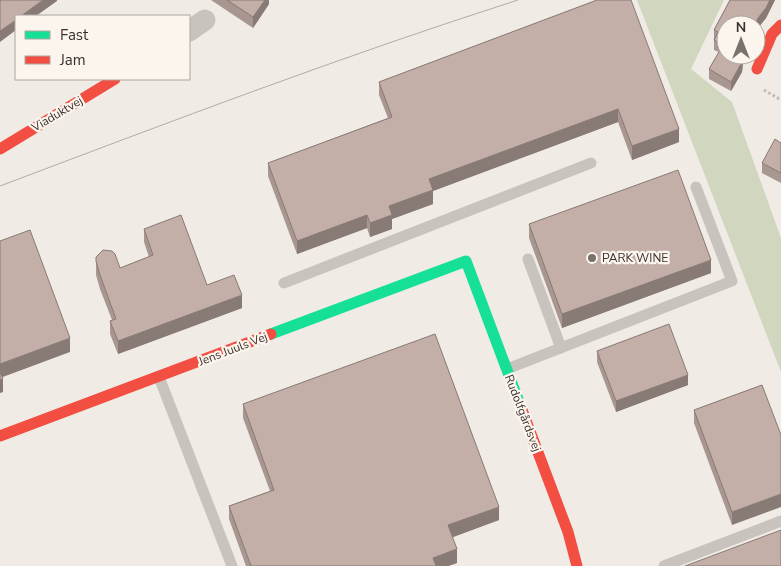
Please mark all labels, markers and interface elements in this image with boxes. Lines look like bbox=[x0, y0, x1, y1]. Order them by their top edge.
legend bbox=[15, 15, 190, 80]
north arrow bbox=[716, 15, 766, 65]
text: N bbox=[736, 18, 746, 37]
text: Fast bbox=[60, 25, 89, 45]
text: Jam bbox=[59, 50, 86, 70]
street label: Viaduktvej bbox=[28, 92, 86, 136]
place label: PARK WINE bbox=[602, 250, 668, 266]
marker: PARK WINE bbox=[586, 252, 598, 264]
street label: Jens Juuls Vej bbox=[195, 328, 270, 370]
street label: Rudolfgårdsvej bbox=[501, 372, 545, 454]

